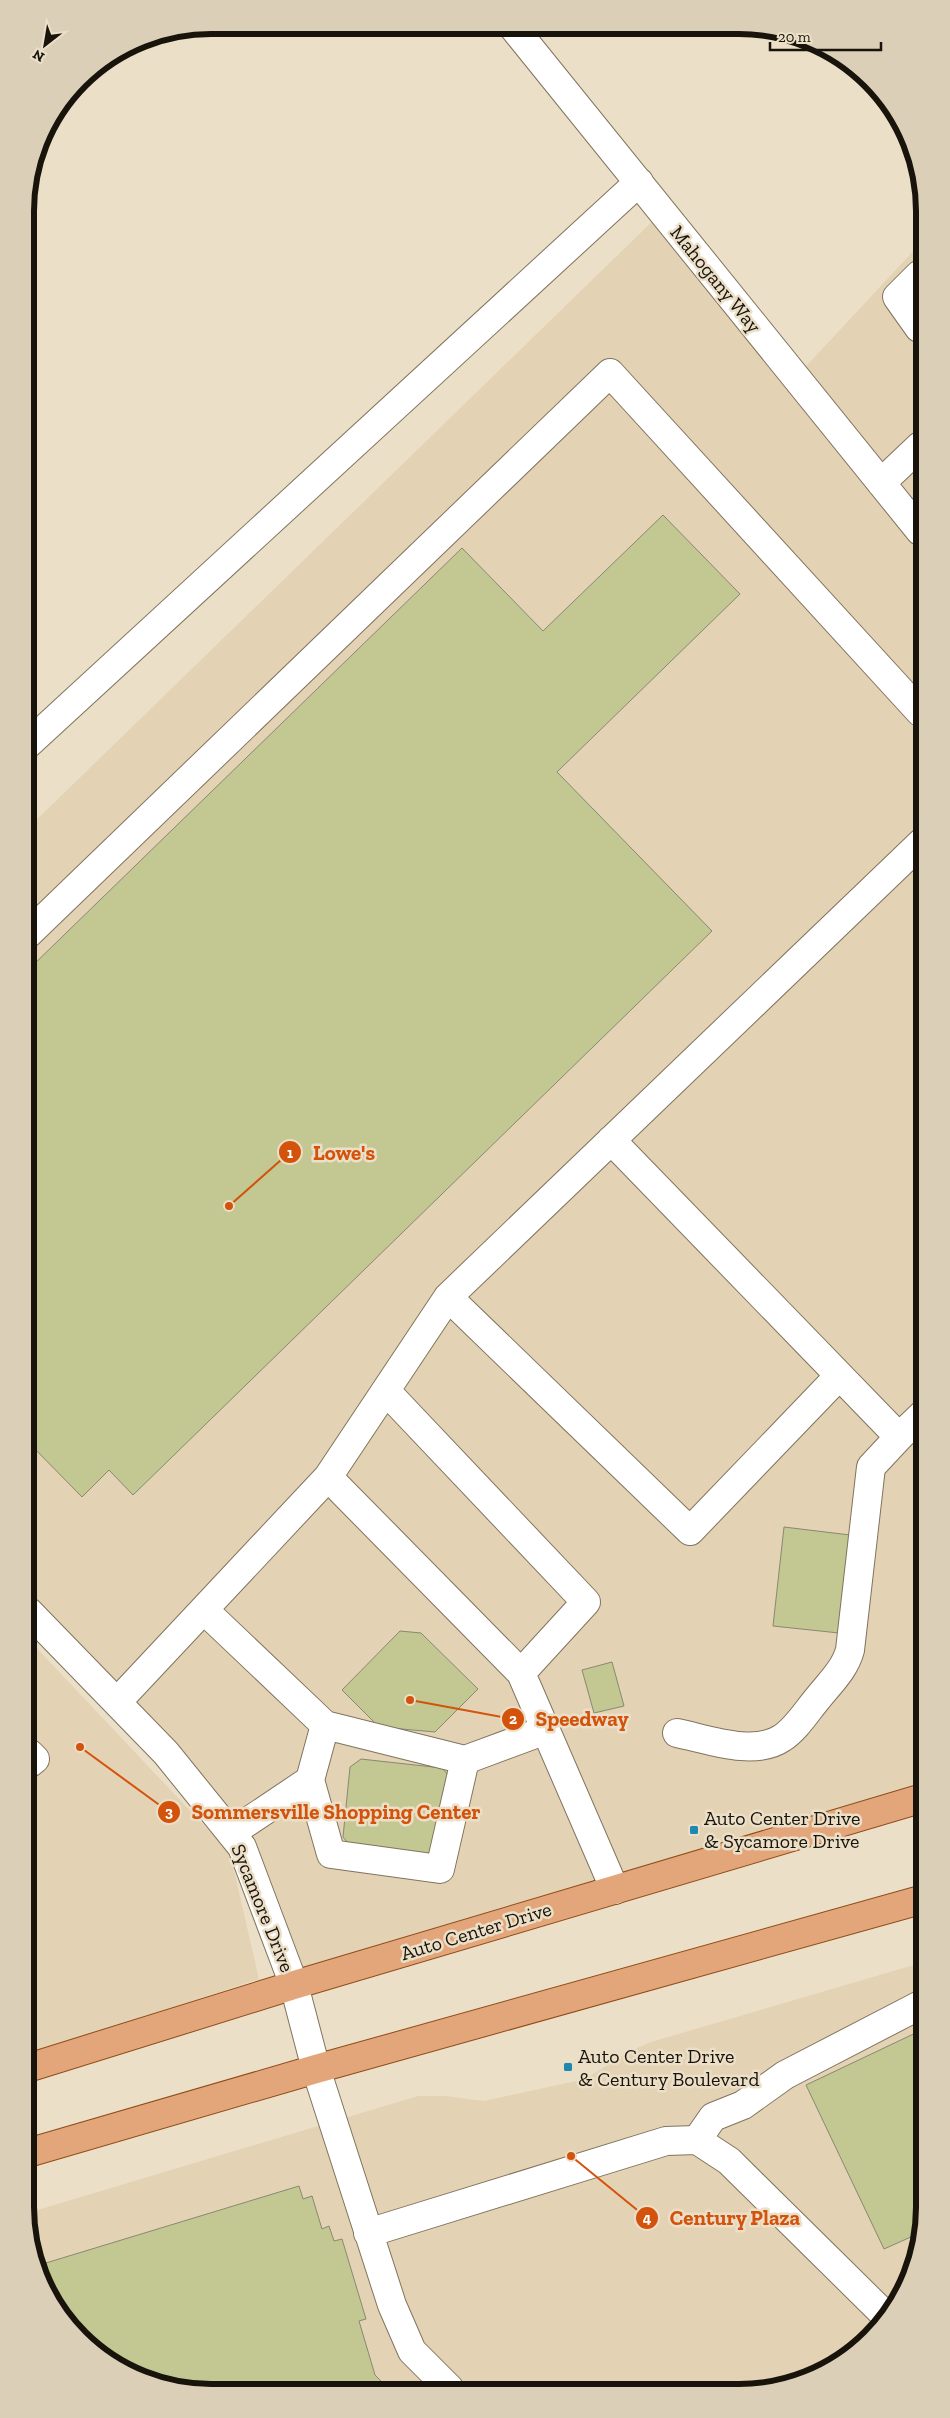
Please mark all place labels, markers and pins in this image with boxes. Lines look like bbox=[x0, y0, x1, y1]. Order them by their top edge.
callout: Lowe's bbox=[278, 1134, 385, 1170]
callout: Speedway bbox=[500, 1701, 639, 1737]
callout: Sommersville Shopping Center bbox=[156, 1794, 490, 1830]
place label: Auto Center Drive & Sycamore Drive bbox=[704, 1806, 860, 1853]
marker: Auto Center Drive & Sycamore Drive bbox=[688, 1824, 700, 1836]
place label: Auto Center Drive & Century Boulevard bbox=[578, 2044, 759, 2091]
marker: Auto Center Drive & Century Boulevard bbox=[562, 2061, 574, 2073]
callout: Century Plaza bbox=[635, 2200, 811, 2236]

